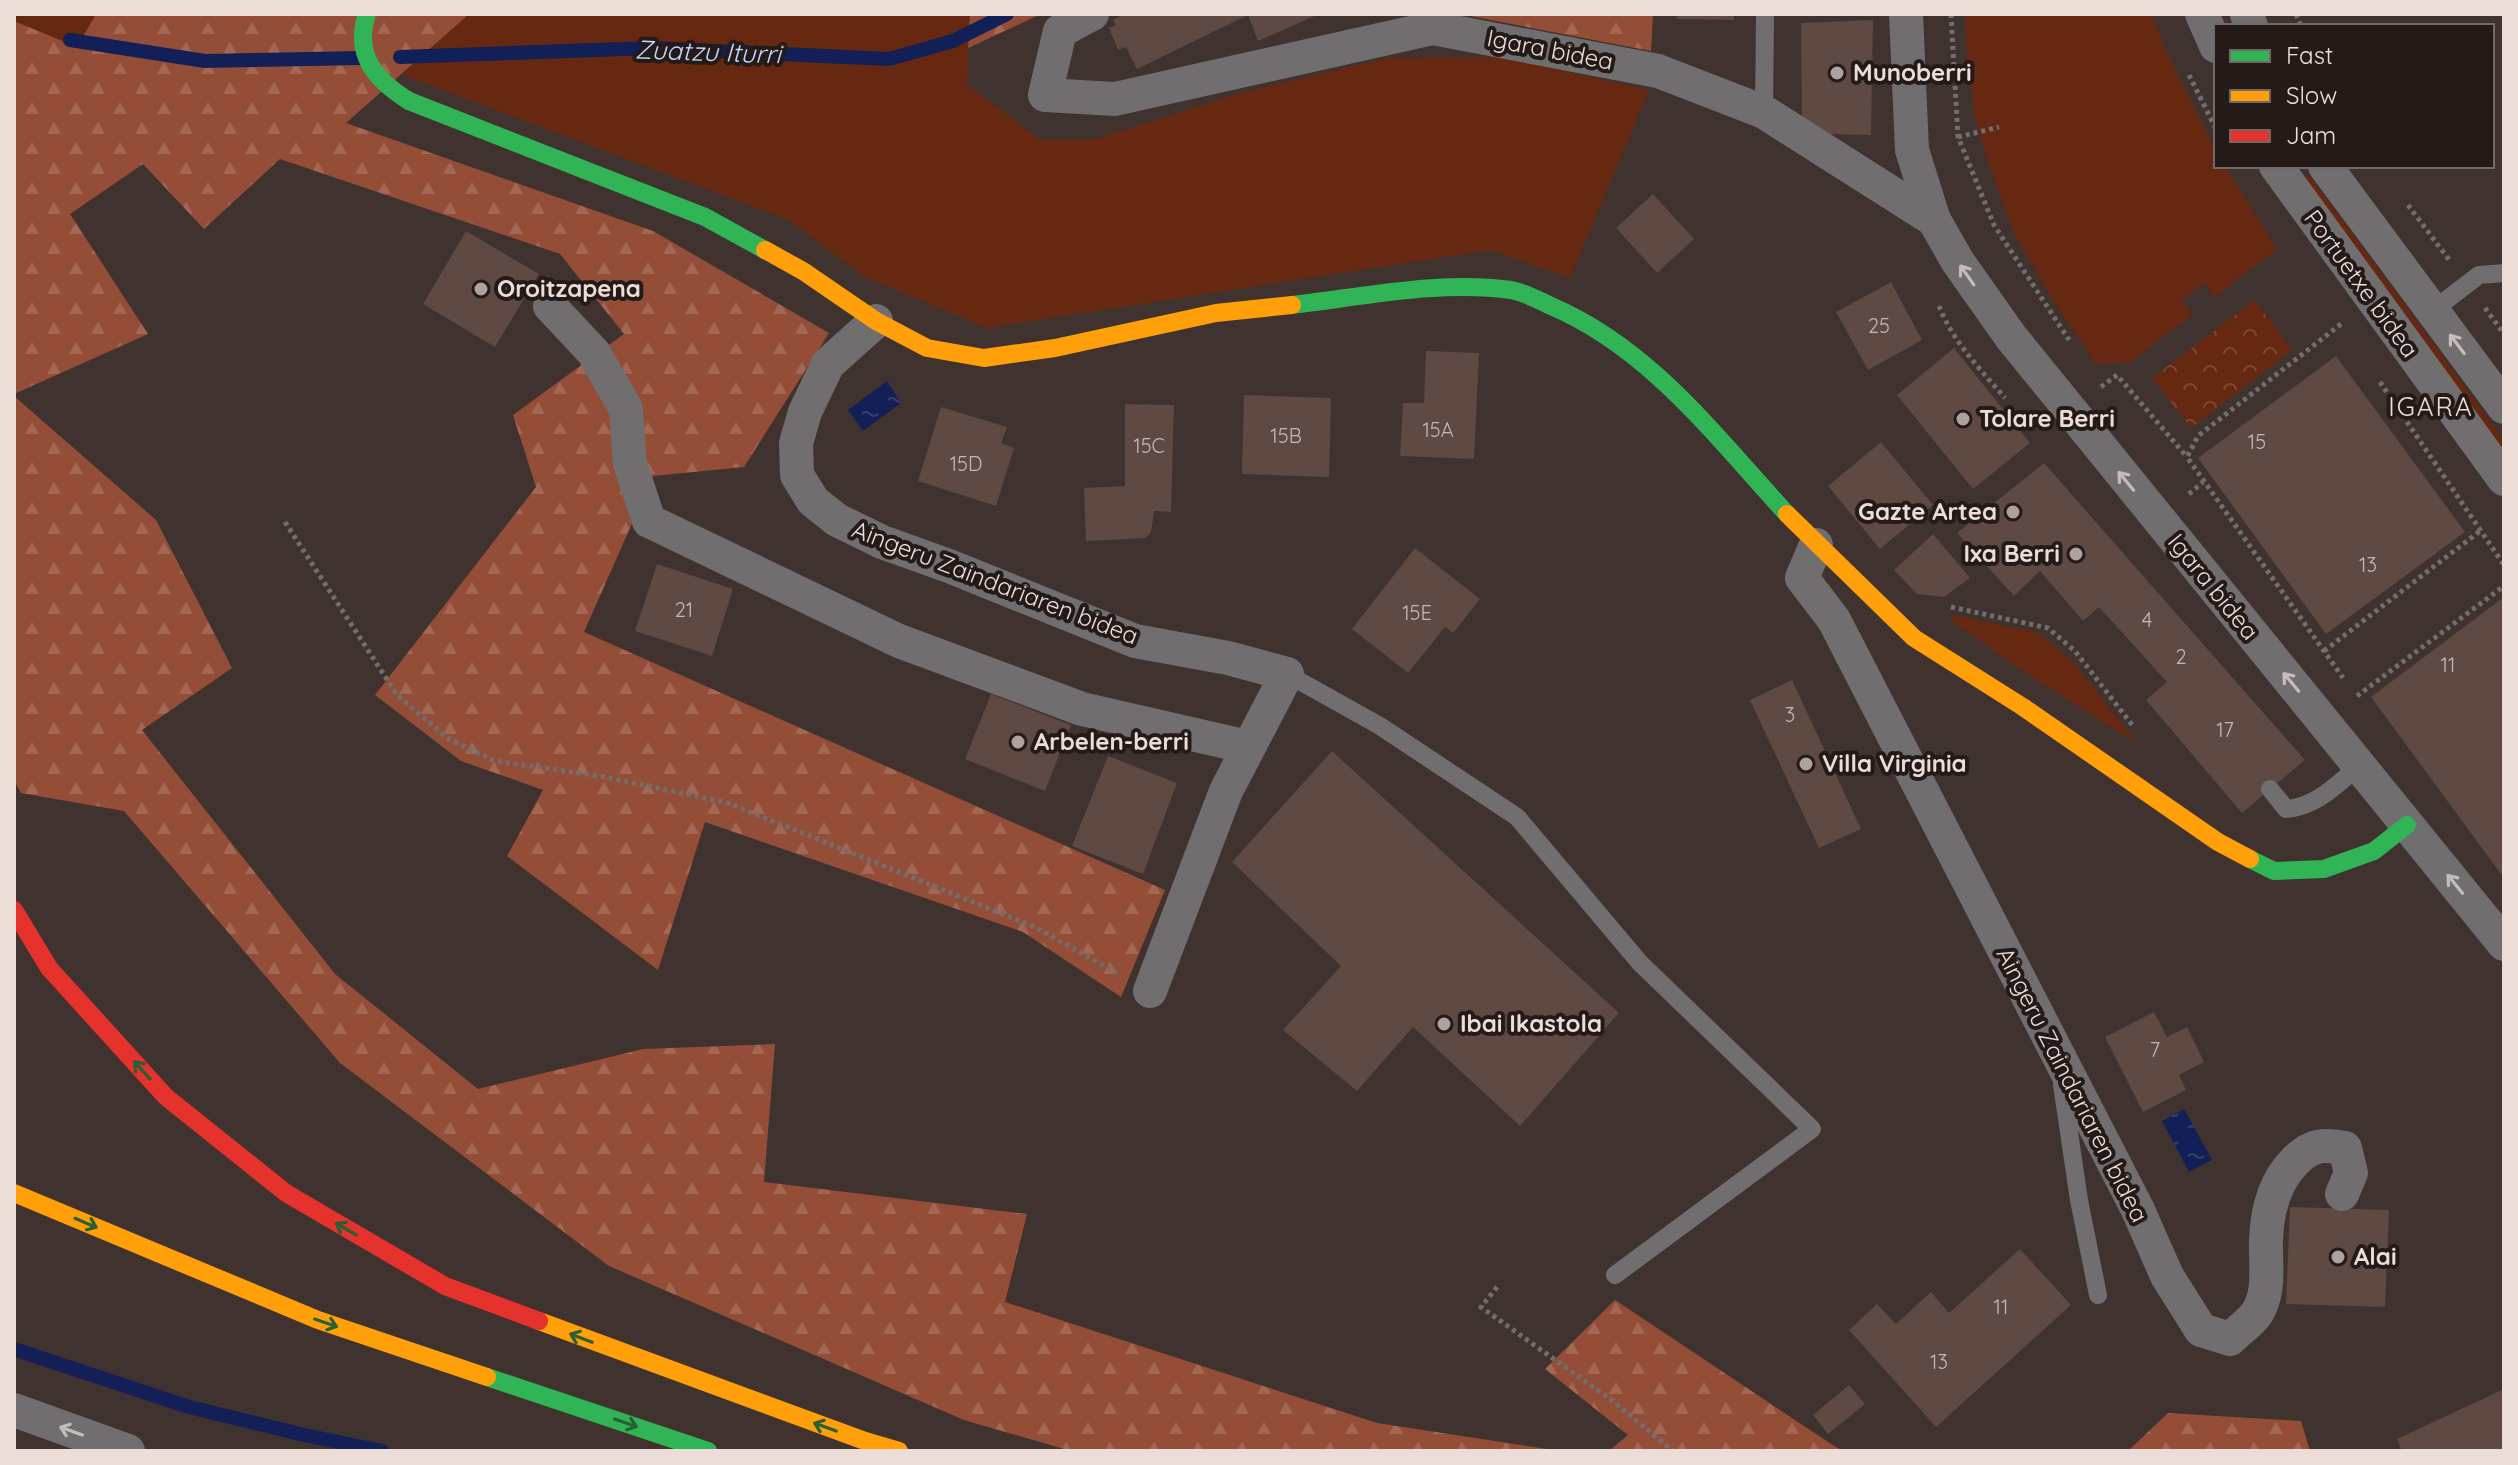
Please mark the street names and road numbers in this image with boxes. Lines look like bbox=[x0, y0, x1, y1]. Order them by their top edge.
street label: Igara bidea bbox=[1485, 22, 1616, 76]
street label: Portuetxe bidea bbox=[2298, 204, 2425, 363]
street label: Aingeru Zaindariaren bidea bbox=[848, 514, 1143, 651]
street label: Igara bidea bbox=[2162, 527, 2266, 645]
street label: Aingeru Zaindariaren bidea bbox=[1990, 942, 2155, 1227]

